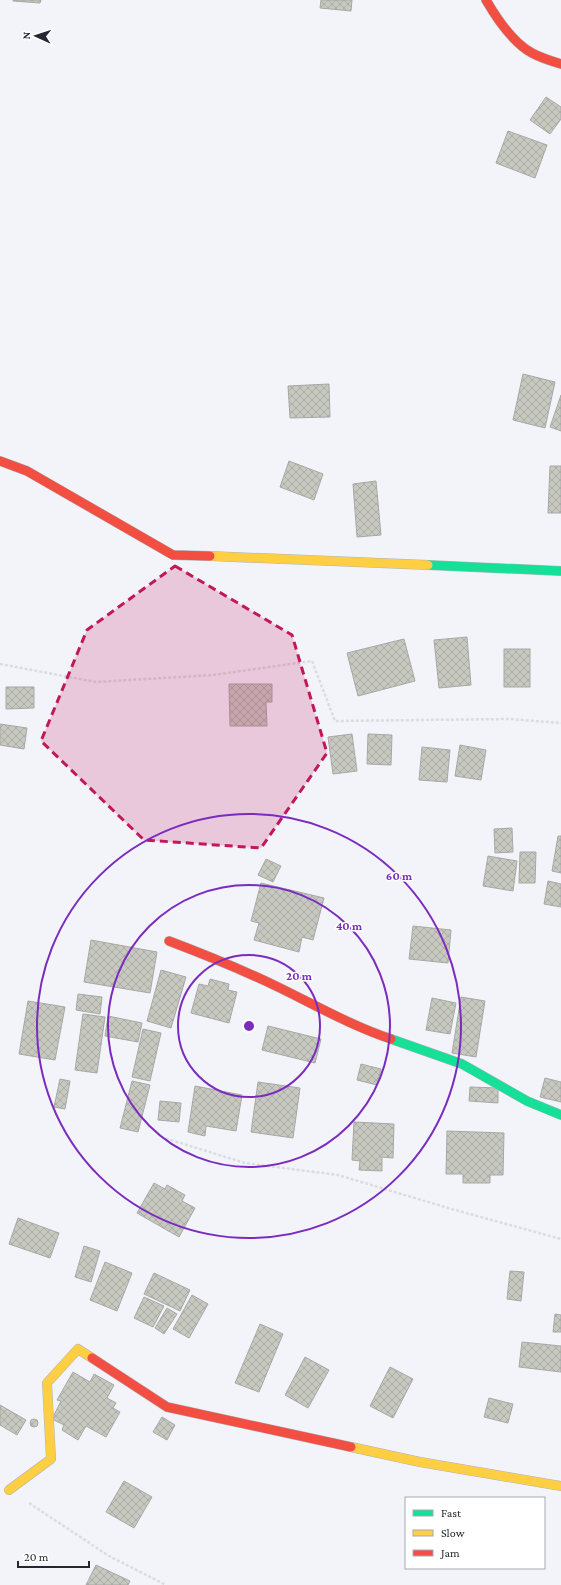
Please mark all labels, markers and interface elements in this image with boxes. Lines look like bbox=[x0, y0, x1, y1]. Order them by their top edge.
north arrow bbox=[16, 16, 56, 56]
text: N bbox=[20, 31, 32, 40]
text: 60 m bbox=[386, 869, 413, 883]
text: 40 m bbox=[336, 919, 363, 933]
text: 20 m bbox=[286, 969, 313, 983]
centre of rings bbox=[242, 1019, 256, 1033]
legend bbox=[405, 1497, 545, 1569]
text: Fast bbox=[441, 1506, 462, 1520]
text: Slow bbox=[441, 1526, 465, 1540]
scale bar bbox=[18, 1543, 89, 1569]
text: Jam bbox=[440, 1546, 460, 1560]
text: 20 m bbox=[24, 1550, 49, 1564]

